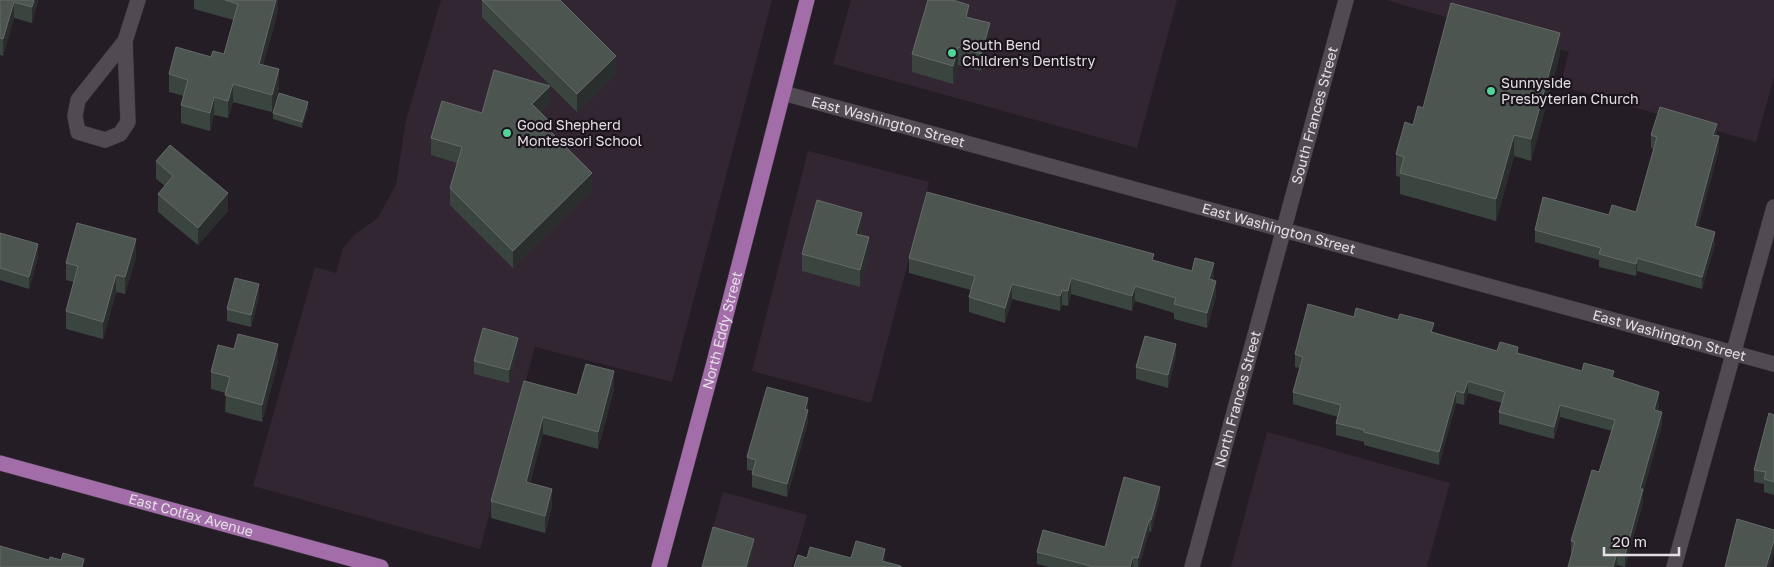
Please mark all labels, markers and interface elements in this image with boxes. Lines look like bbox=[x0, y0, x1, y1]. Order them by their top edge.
place label: South Bend Children's Dentistry bbox=[962, 36, 1095, 69]
street label: South Frances Street bbox=[1287, 44, 1341, 186]
marker: South Bend Children's Dentistry bbox=[946, 47, 958, 59]
place label: Sunnyside Presbyterian Church bbox=[1501, 74, 1639, 107]
marker: Sunnyside Presbyterian Church bbox=[1485, 85, 1497, 97]
street label: East Washington Street bbox=[810, 92, 967, 150]
place label: Good Shepherd Montessori School bbox=[517, 116, 642, 149]
marker: Good Shepherd Montessori School bbox=[501, 127, 513, 139]
street label: East Washington Street bbox=[1200, 199, 1358, 257]
street label: North Eddy Street bbox=[698, 269, 745, 391]
street label: East Washington Street bbox=[1591, 306, 1748, 364]
street label: North Frances Street bbox=[1210, 329, 1264, 469]
street label: East Colfax Avenue bbox=[127, 490, 255, 540]
scale bar bbox=[1604, 524, 1679, 556]
text: 20 m bbox=[1612, 532, 1647, 550]

